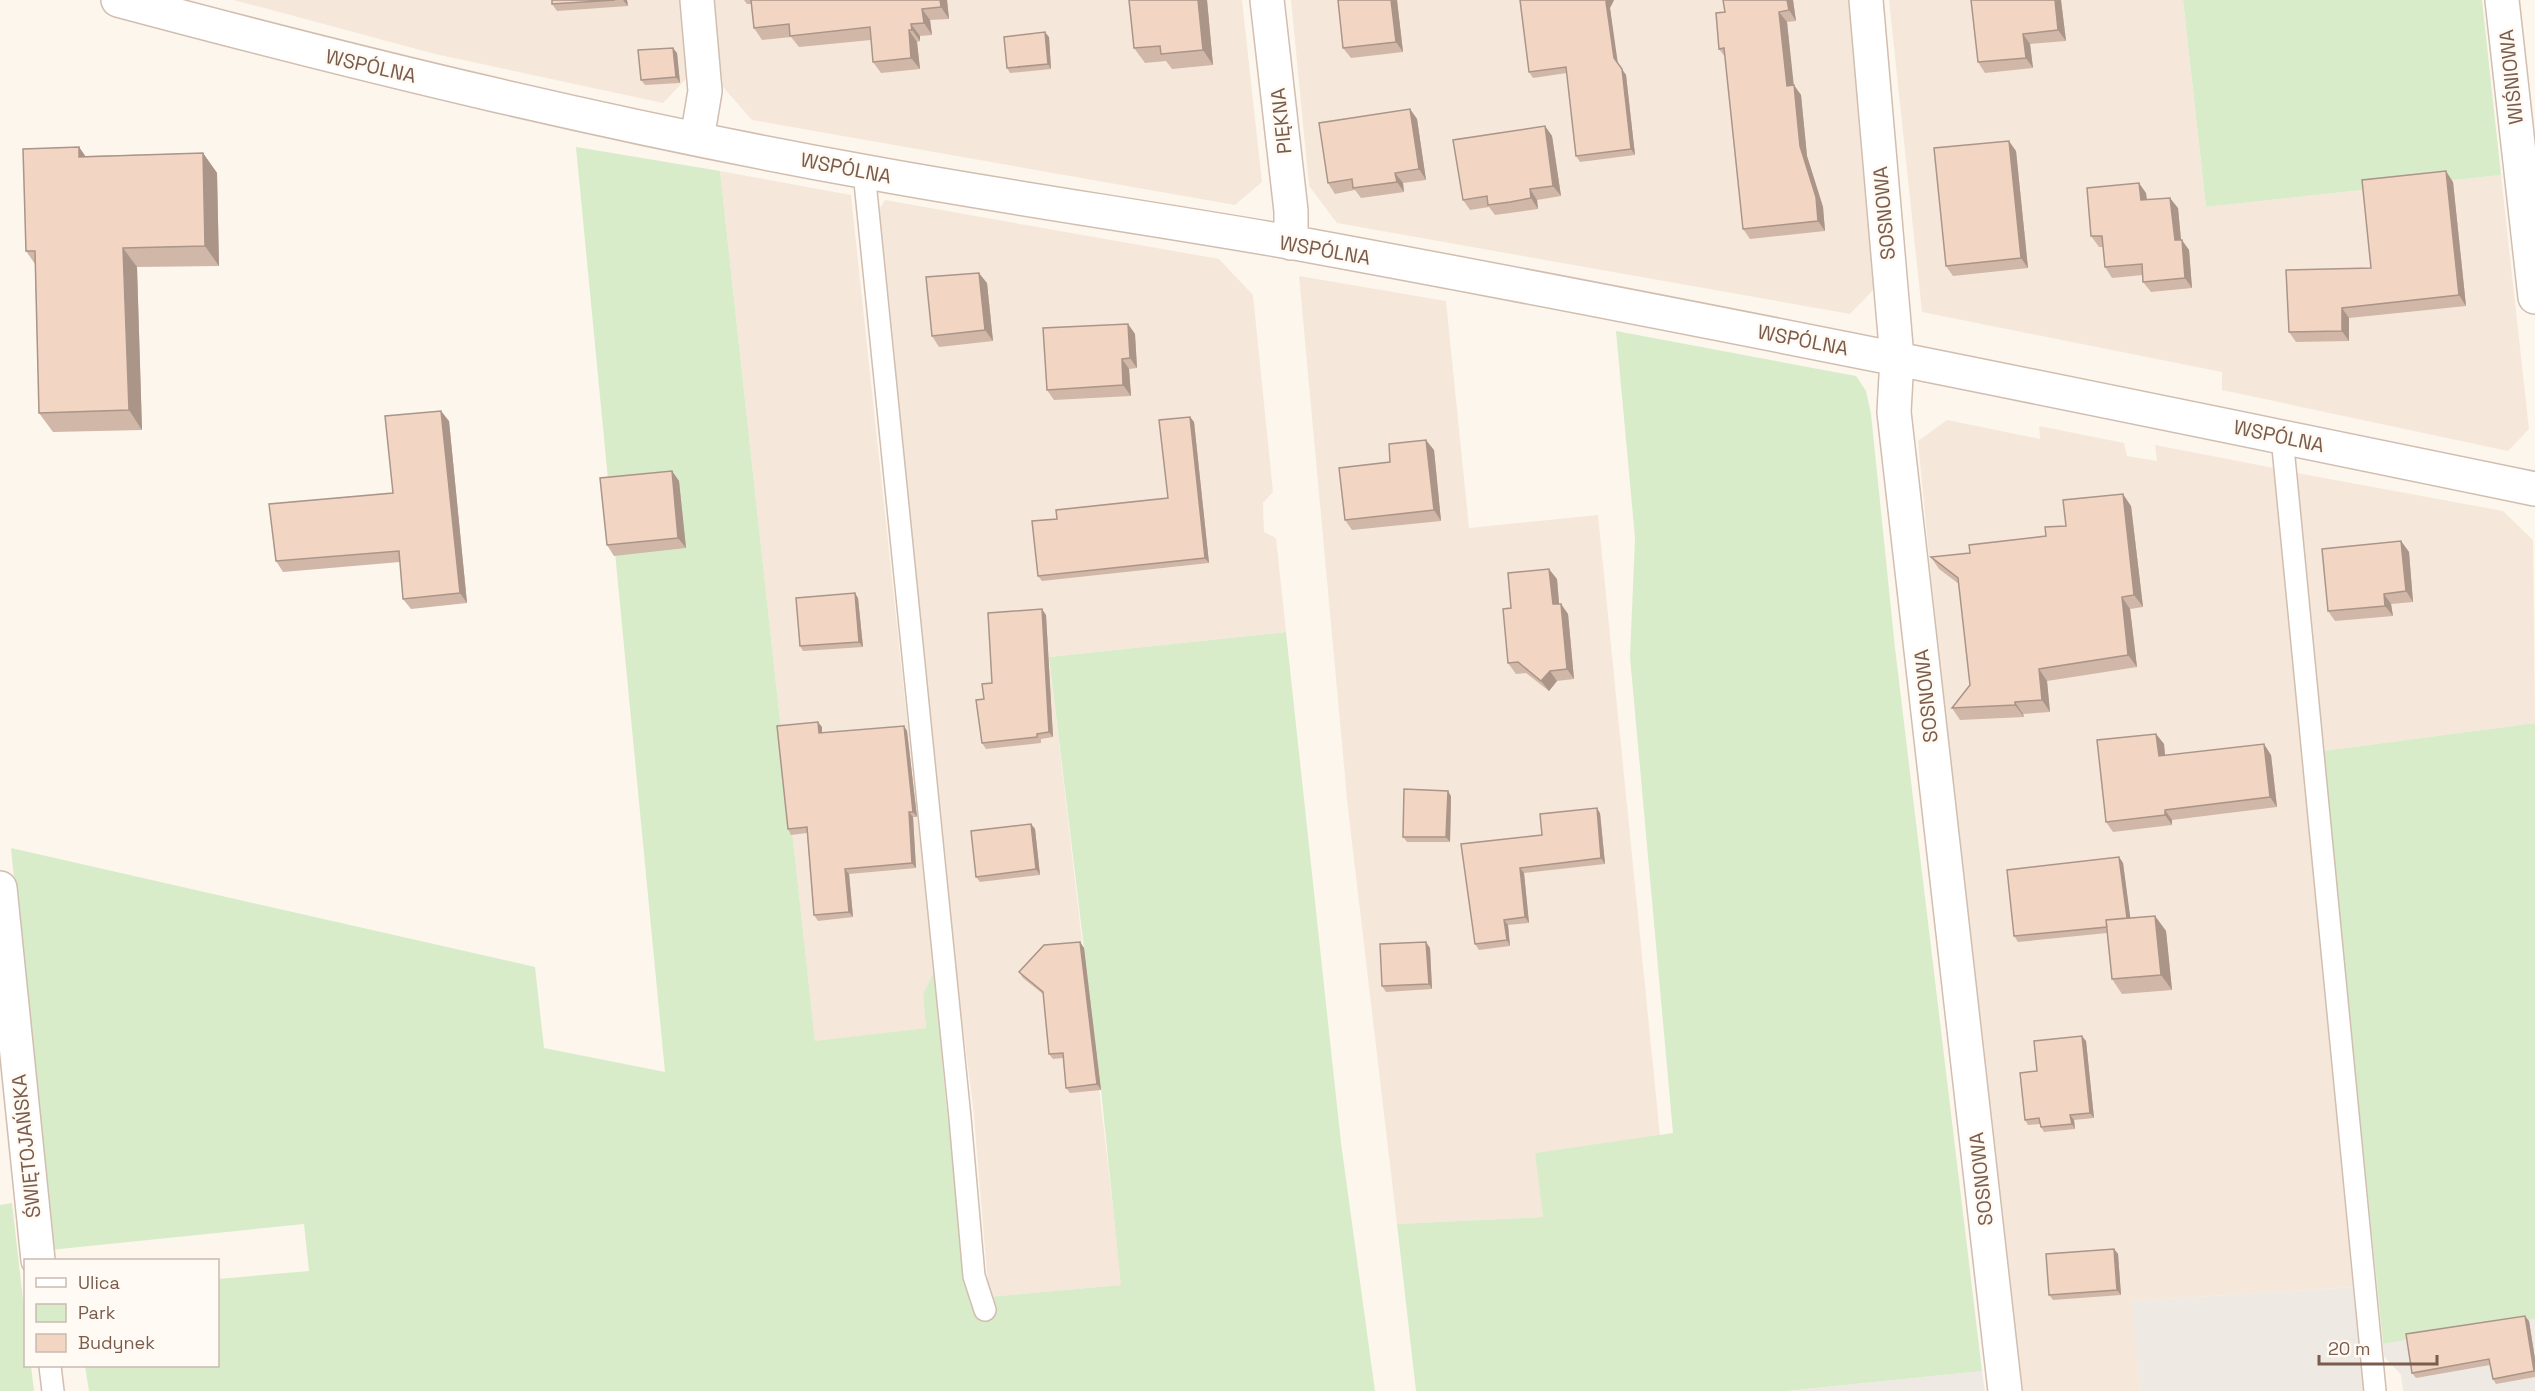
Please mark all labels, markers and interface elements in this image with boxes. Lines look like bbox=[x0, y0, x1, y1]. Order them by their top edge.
street label: WIŚNIOWA bbox=[2493, 28, 2529, 126]
street label: WSPÓLNA bbox=[323, 43, 419, 89]
street label: PIĘKNA bbox=[1265, 86, 1297, 155]
street label: WSPÓLNA bbox=[798, 146, 894, 190]
street label: SOSNOWA bbox=[1867, 165, 1901, 261]
street label: WSPÓLNA bbox=[1277, 229, 1373, 271]
street label: WSPÓLNA bbox=[1755, 318, 1851, 362]
street label: WSPÓLNA bbox=[2231, 414, 2327, 458]
street label: SOSNOWA bbox=[1908, 648, 1944, 744]
street label: ŚWIĘTOJAŃSKA bbox=[5, 1072, 46, 1219]
street label: SOSNOWA bbox=[1963, 1131, 1999, 1227]
legend bbox=[24, 1259, 219, 1367]
text: Ulica bbox=[78, 1271, 120, 1294]
text: Park bbox=[78, 1301, 116, 1324]
scale bar bbox=[2319, 1328, 2438, 1366]
text: Budynek bbox=[78, 1331, 155, 1354]
text: 20 m bbox=[2328, 1337, 2371, 1360]

